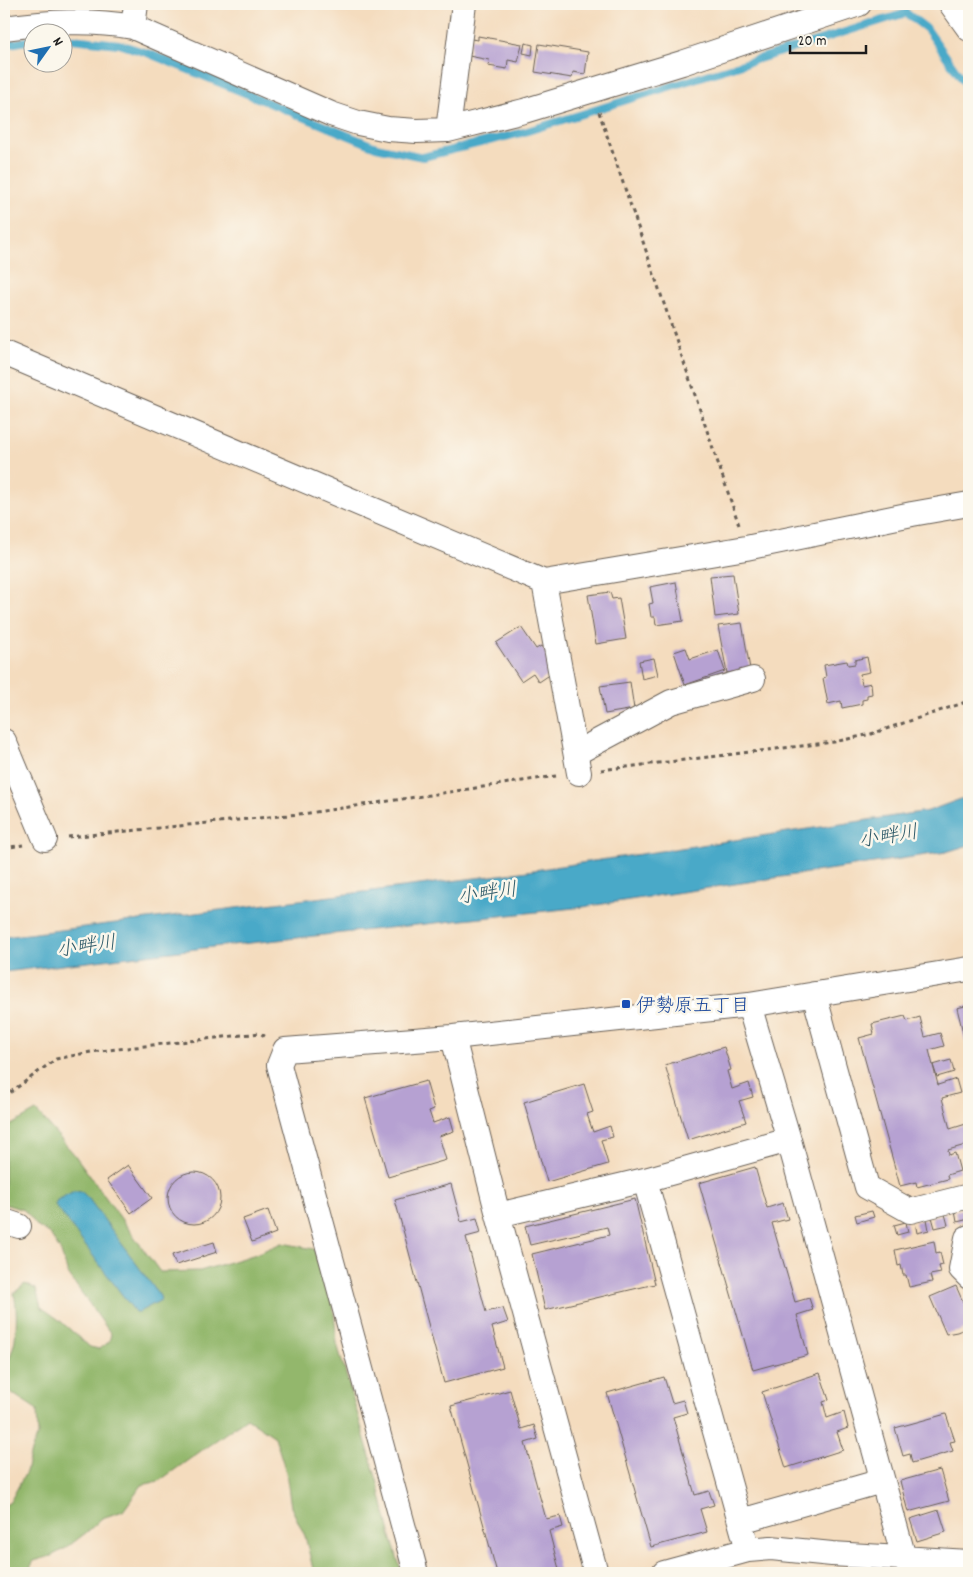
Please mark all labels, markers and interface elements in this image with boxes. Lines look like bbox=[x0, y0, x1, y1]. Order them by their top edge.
north arrow bbox=[22, 22, 72, 72]
scale bar bbox=[790, 22, 867, 54]
text: 20 m bbox=[798, 31, 826, 53]
text: N bbox=[47, 34, 68, 50]
water label: 小畔川 bbox=[857, 819, 920, 856]
water label: 小畔川 bbox=[456, 877, 519, 913]
water label: 小畔川 bbox=[55, 930, 118, 966]
place label: 伊勢原五丁目 bbox=[636, 994, 750, 1021]
marker: 伊勢原五丁目 bbox=[620, 998, 632, 1010]

